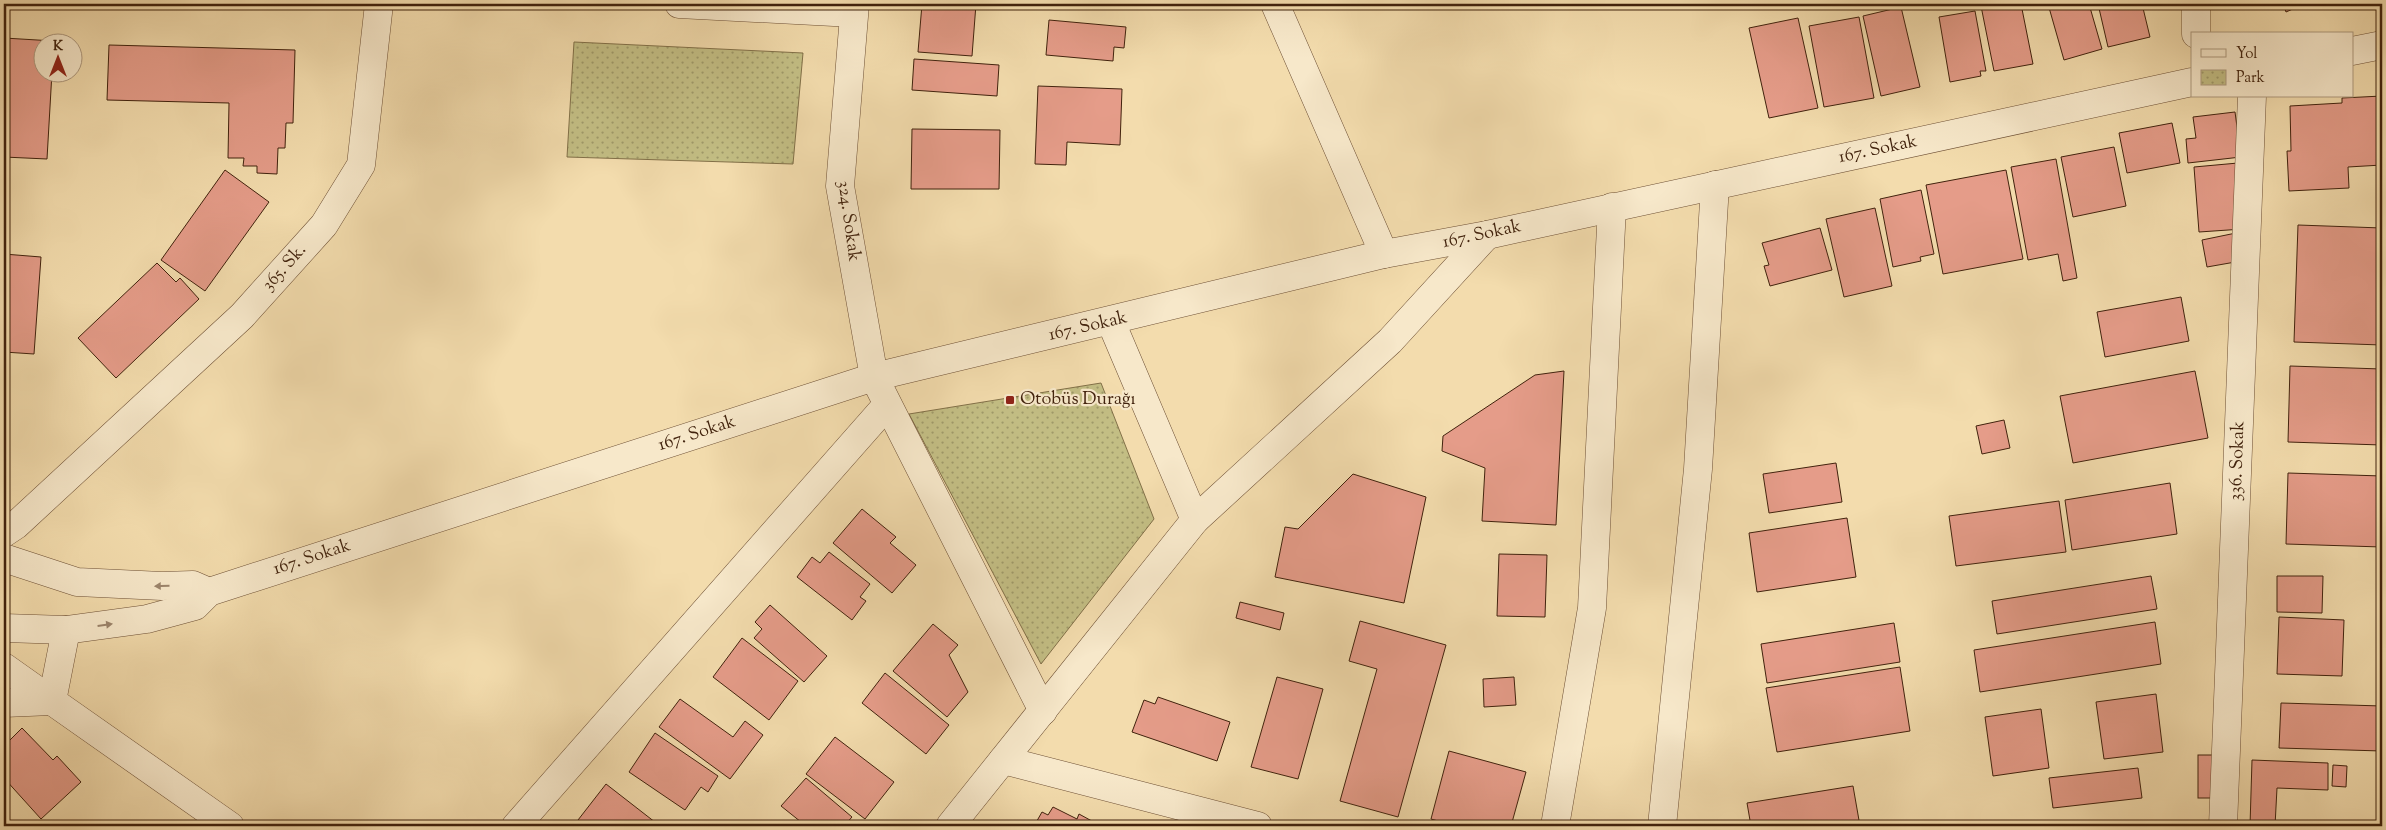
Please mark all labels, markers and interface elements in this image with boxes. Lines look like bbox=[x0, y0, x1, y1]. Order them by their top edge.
north arrow bbox=[32, 32, 82, 82]
legend bbox=[2191, 32, 2354, 98]
text: K bbox=[53, 37, 64, 57]
text: Yol bbox=[2236, 44, 2258, 65]
text: Park bbox=[2236, 68, 2265, 89]
street label: 167. Sokak bbox=[1836, 129, 1920, 171]
street label: 324. Sokak bbox=[829, 179, 867, 263]
street label: 167. Sokak bbox=[1440, 214, 1524, 256]
street label: 365. Sk. bbox=[257, 239, 313, 297]
street label: 167. Sokak bbox=[1046, 305, 1130, 349]
place label: Otobüs Durağı bbox=[1020, 387, 1136, 413]
marker: Otobüs Durağı bbox=[1004, 394, 1016, 406]
street label: 167. Sokak bbox=[655, 409, 739, 459]
street label: 336. Sokak bbox=[2224, 421, 2252, 501]
street label: 167. Sokak bbox=[270, 533, 354, 583]
one-way arrow bbox=[154, 582, 170, 590]
one-way arrow bbox=[97, 620, 113, 628]

